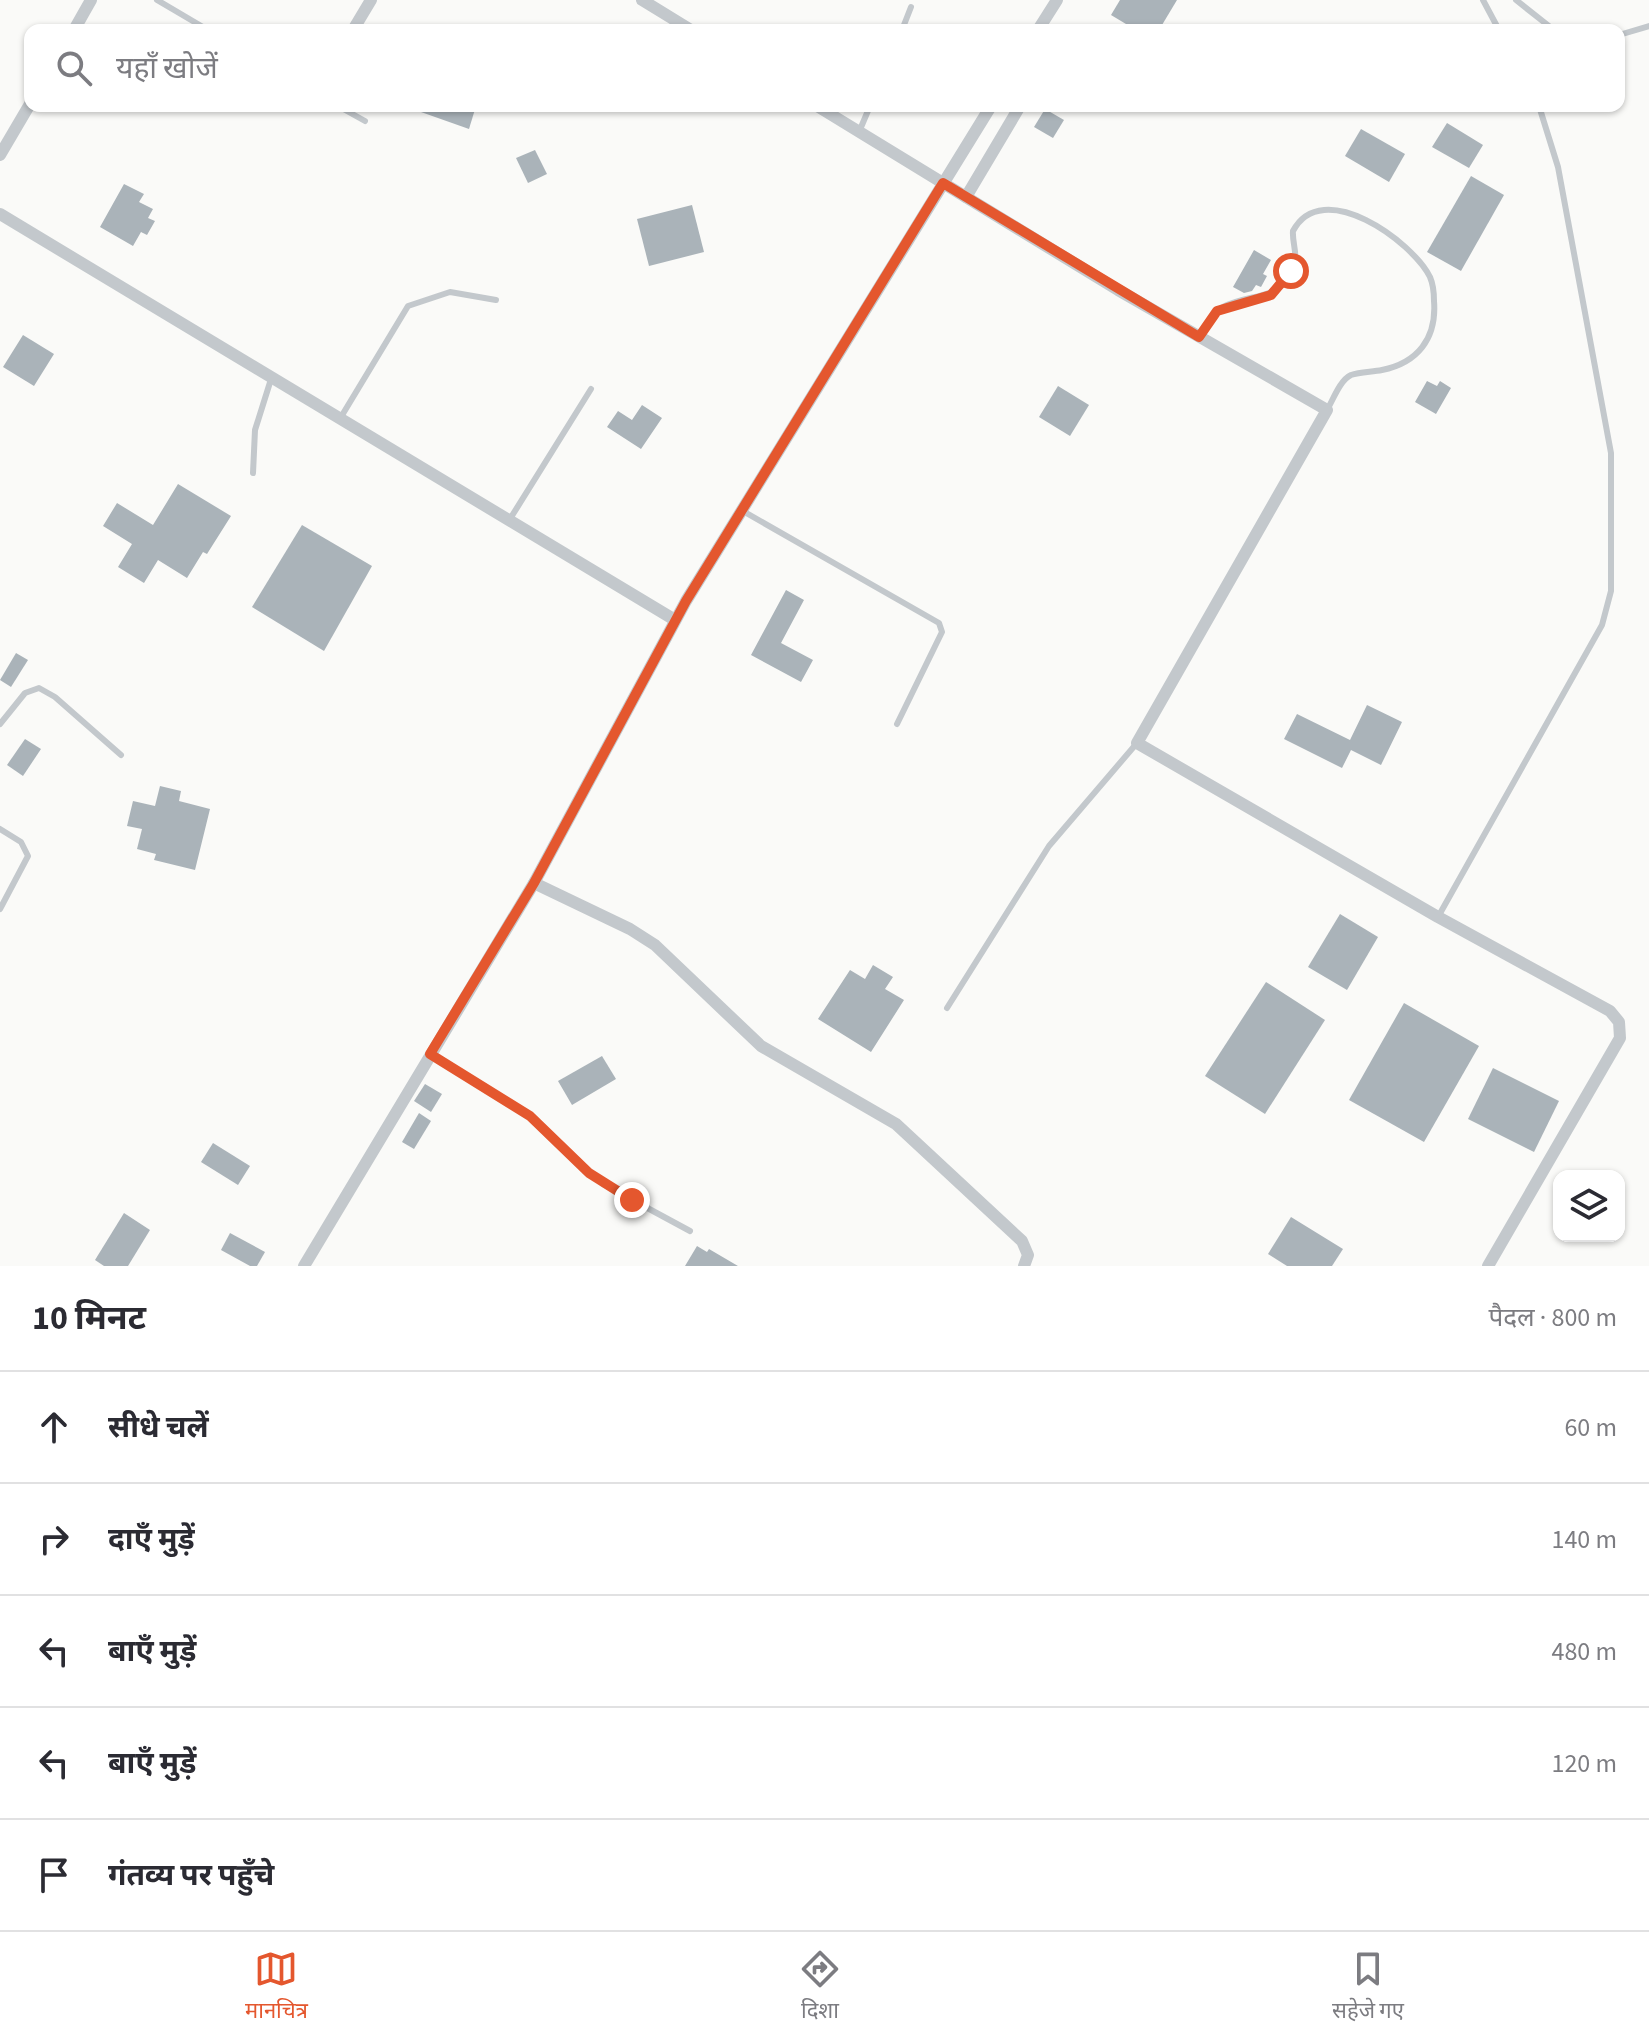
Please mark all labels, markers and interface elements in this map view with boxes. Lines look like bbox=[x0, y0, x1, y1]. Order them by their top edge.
search box bbox=[24, 24, 1625, 112]
icon: search bbox=[52, 46, 96, 90]
text: यहाँ खोजें bbox=[116, 47, 218, 90]
route start bbox=[1273, 253, 1309, 289]
map controls bbox=[1553, 1170, 1625, 1242]
button: layers bbox=[1553, 1170, 1625, 1242]
route end bbox=[614, 1182, 650, 1218]
text: 10 मिनट bbox=[32, 1294, 146, 1343]
text: पैदल · 800 m bbox=[1488, 1299, 1617, 1336]
icon: ahead bbox=[32, 1405, 76, 1449]
text: सीधे चलें bbox=[108, 1406, 209, 1449]
text: 60 m bbox=[1564, 1409, 1617, 1446]
icon: right bbox=[32, 1517, 76, 1561]
text: दाएँ मुड़ें bbox=[108, 1518, 195, 1561]
text: 140 m bbox=[1551, 1521, 1617, 1558]
icon: left bbox=[32, 1629, 76, 1673]
text: बाएँ मुड़ें bbox=[108, 1630, 196, 1673]
text: 480 m bbox=[1551, 1633, 1617, 1670]
icon: left bbox=[32, 1741, 76, 1785]
text: बाएँ मुड़ें bbox=[108, 1742, 196, 1785]
text: 120 m bbox=[1551, 1745, 1617, 1782]
icon: arrive bbox=[32, 1853, 76, 1897]
text: गंतव्य पर पहुँचे bbox=[108, 1854, 274, 1897]
tab: मानचित्र bbox=[245, 1947, 308, 2027]
tab: दिशा bbox=[798, 1947, 842, 2027]
tab: सहेजे गए bbox=[1332, 1947, 1404, 2027]

